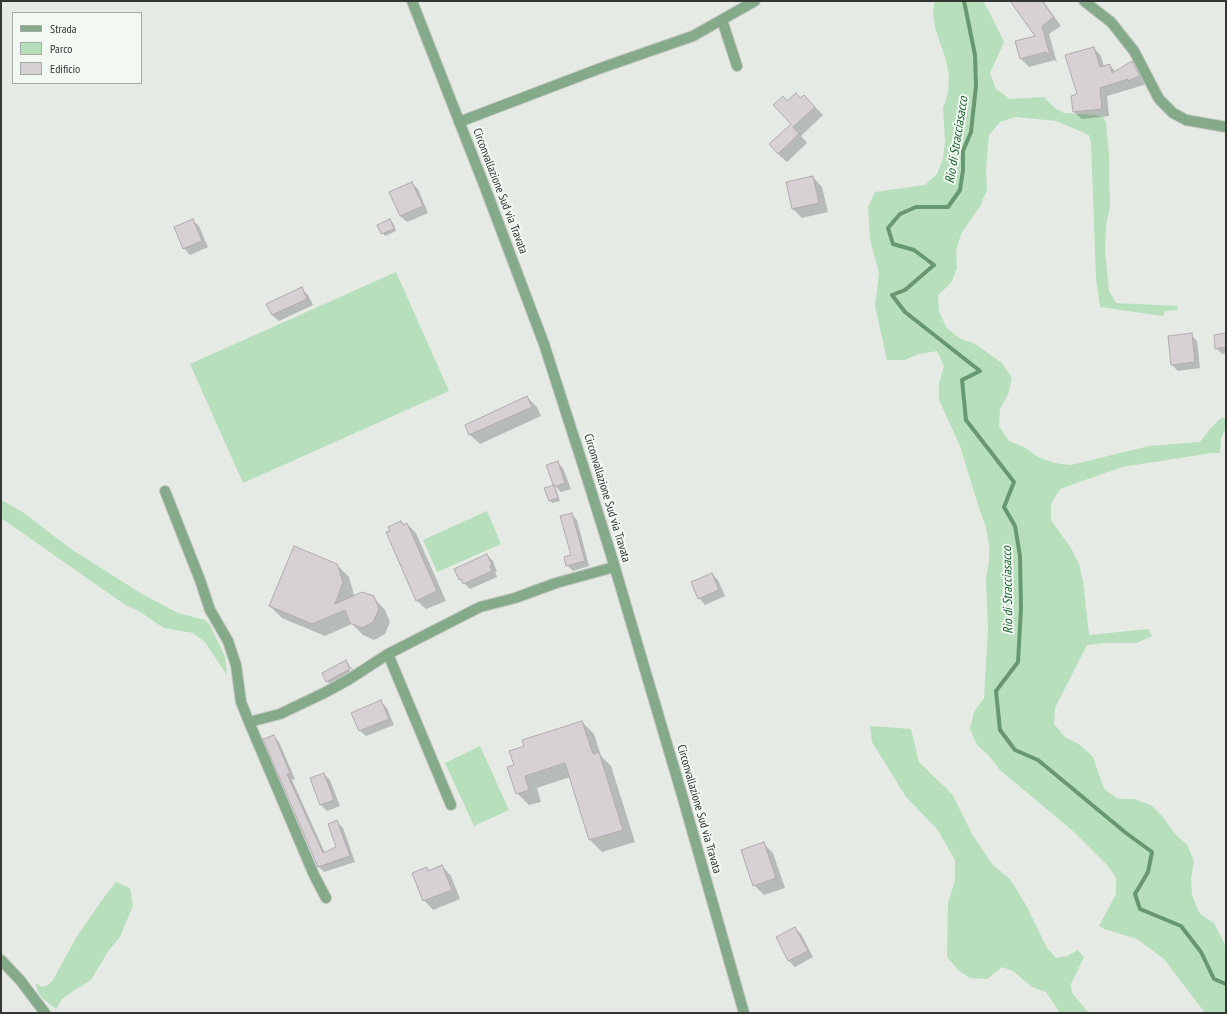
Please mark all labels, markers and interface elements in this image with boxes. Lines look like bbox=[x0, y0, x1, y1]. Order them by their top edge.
legend bbox=[12, 12, 142, 84]
text: Strada bbox=[50, 21, 77, 36]
text: Parco bbox=[50, 41, 72, 56]
text: Edificio bbox=[50, 61, 80, 76]
water label: Rio di Stracciasacco bbox=[942, 96, 972, 184]
street label: Circonvallazione Sud via Travata bbox=[469, 126, 531, 256]
street label: Circonvallazione Sud via Travata bbox=[581, 432, 633, 564]
water label: Rio di Stracciasacco bbox=[999, 546, 1017, 634]
street label: Circonvallazione Sud via Travata bbox=[674, 743, 724, 875]

